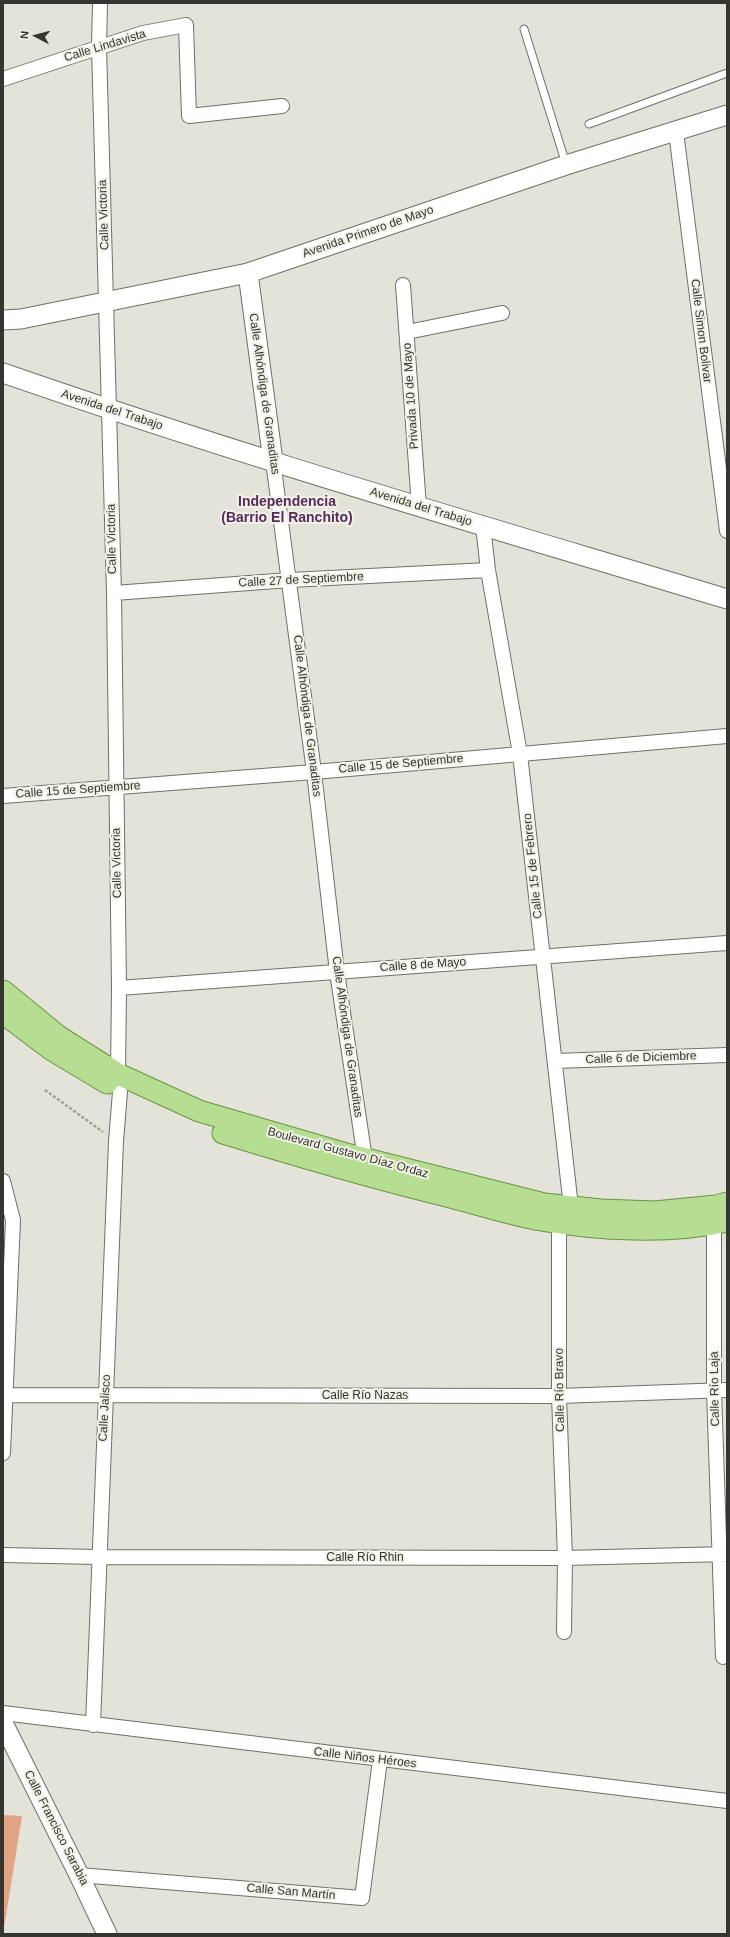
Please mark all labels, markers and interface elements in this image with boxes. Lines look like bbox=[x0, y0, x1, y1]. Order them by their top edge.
north arrow bbox=[16, 16, 56, 56]
street label: Calle Lindavista bbox=[62, 27, 148, 65]
text: N bbox=[18, 30, 30, 39]
street label: Calle Victoria bbox=[96, 180, 112, 250]
street label: Avenida Primero de Mayo bbox=[300, 203, 436, 261]
street label: Calle Simon Bolivar bbox=[687, 278, 715, 384]
street label: Calle Alhóndiga de Granaditas bbox=[246, 312, 282, 476]
street label: Privada 10 de Mayo bbox=[400, 342, 422, 450]
street label: Avenida del Trabajo bbox=[59, 387, 165, 433]
street label: Avenida del Trabajo bbox=[368, 485, 474, 529]
district label: Independencia (Barrio El Ranchito) bbox=[221, 494, 353, 526]
street label: Calle Victoria bbox=[104, 504, 120, 574]
street label: Calle 27 de Septiembre bbox=[238, 570, 364, 590]
street label: Calle Alhóndiga de Granaditas bbox=[290, 634, 324, 798]
street label: Calle 15 de Septiembre bbox=[338, 751, 464, 777]
street label: Calle 15 de Septiembre bbox=[15, 778, 141, 802]
street label: Calle 15 de Febrero bbox=[520, 813, 546, 919]
street label: Calle Victoria bbox=[109, 828, 125, 898]
street label: Calle Alhóndiga de Granaditas bbox=[329, 955, 365, 1119]
street label: Calle 8 de Mayo bbox=[379, 955, 467, 975]
street label: Calle 6 de Diciembre bbox=[585, 1049, 697, 1067]
street label: Boulevard Gustavo Díaz Ordaz bbox=[266, 1125, 430, 1181]
street label: Calle Río Bravo bbox=[552, 1348, 568, 1432]
street label: Calle Río Laja bbox=[707, 1351, 723, 1427]
street label: Calle Jalisco bbox=[96, 1374, 114, 1442]
street label: Calle Río Nazas bbox=[322, 1389, 408, 1403]
street label: Calle Río Rhin bbox=[326, 1551, 404, 1565]
street label: Calle Niños Héroes bbox=[313, 1745, 417, 1771]
street label: Calle Francisco Sarabia bbox=[21, 1768, 91, 1888]
street label: Calle San Martín bbox=[246, 1881, 336, 1903]

